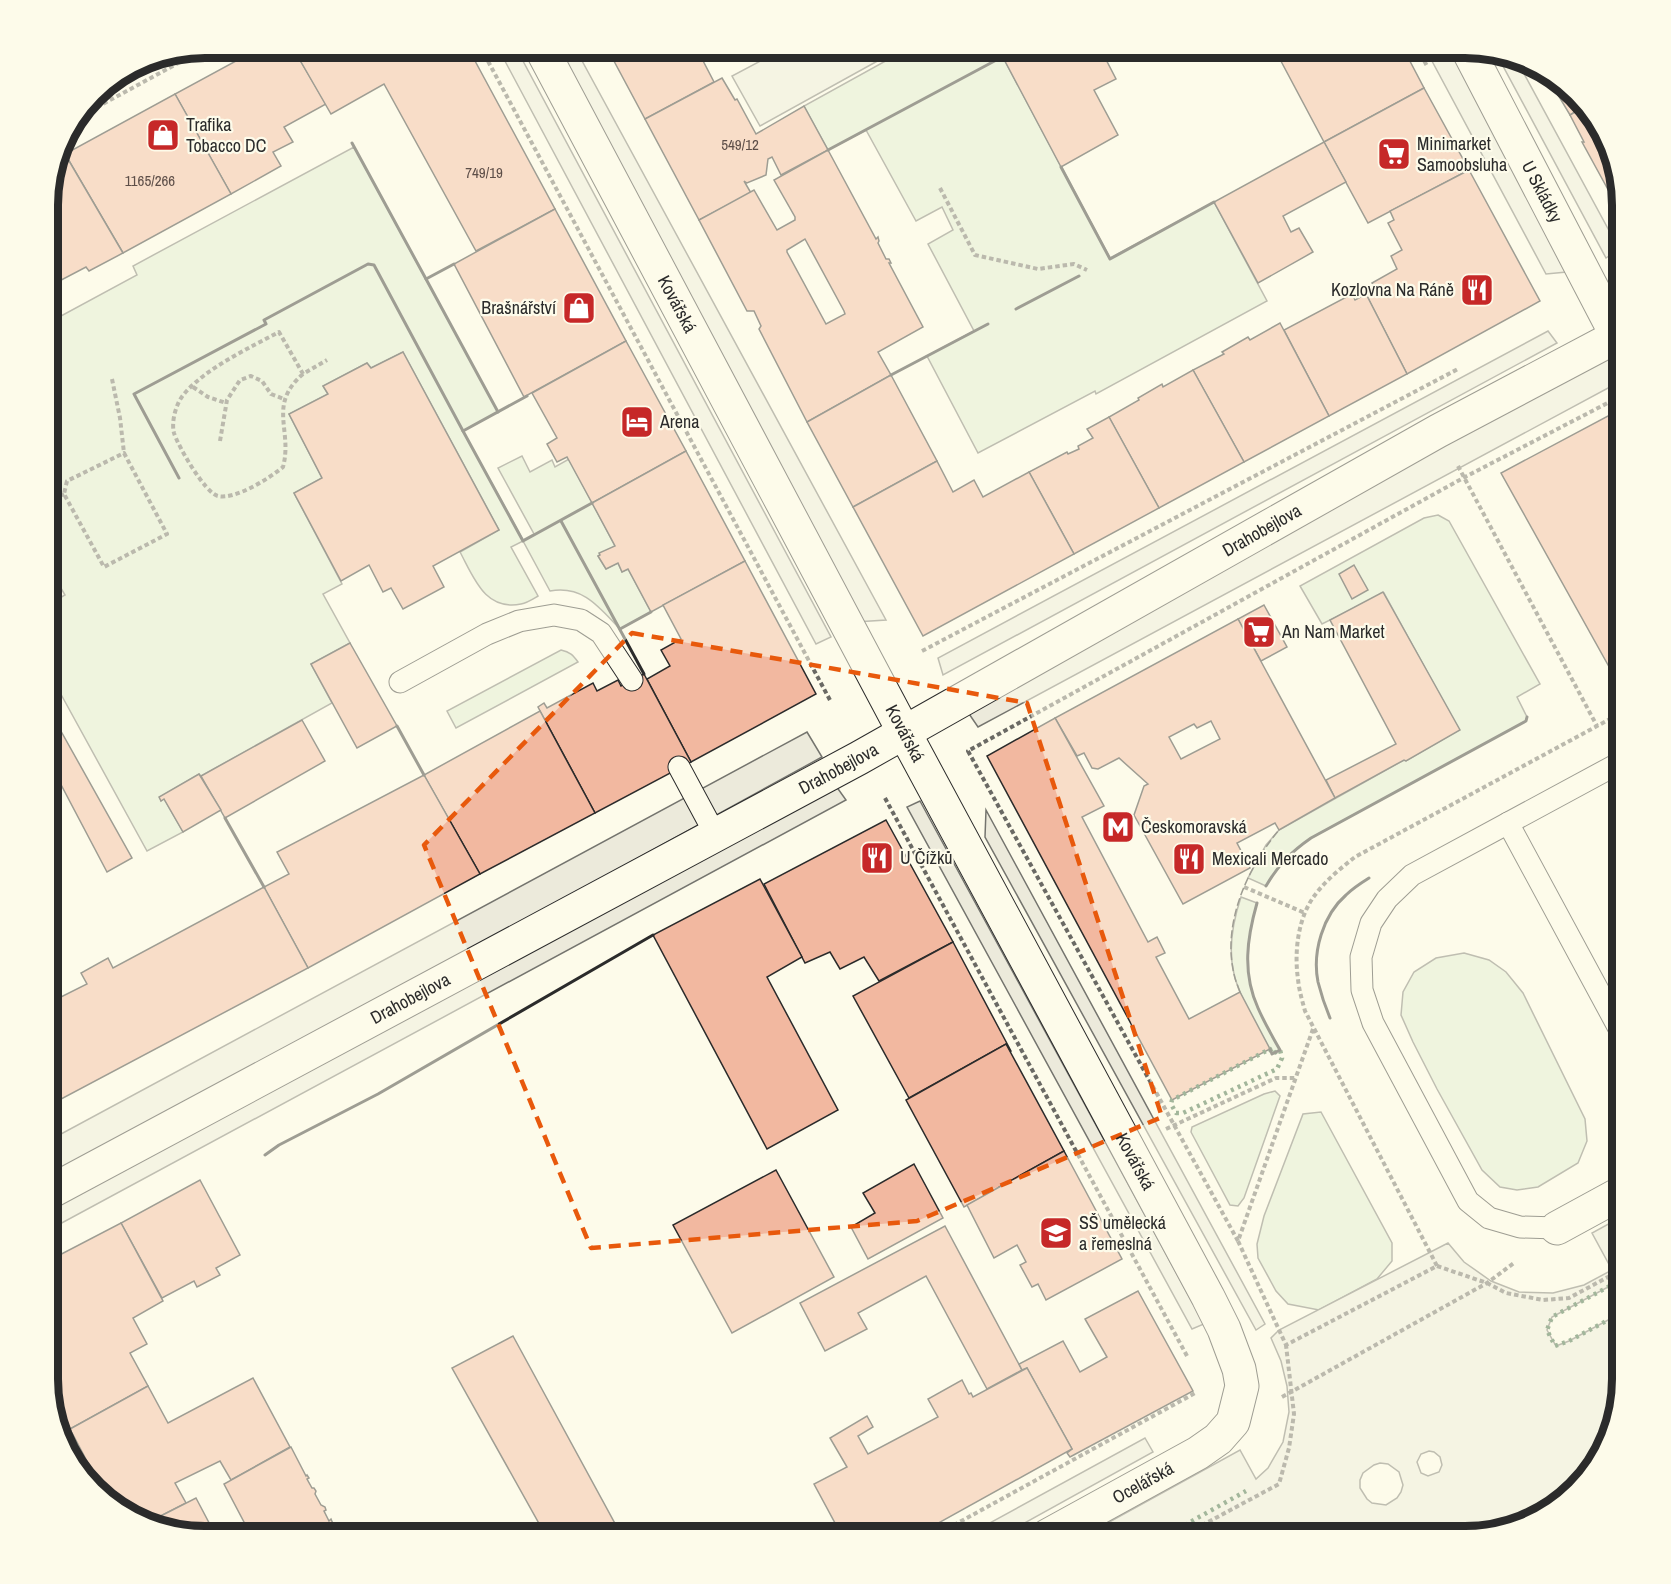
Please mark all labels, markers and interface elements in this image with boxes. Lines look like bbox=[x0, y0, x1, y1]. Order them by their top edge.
place label: Trafika Tobacco DC bbox=[186, 112, 266, 158]
shop icon: Trafika Tobacco DC bbox=[145, 117, 181, 153]
place label: Minimarket Samoobsluha bbox=[1417, 131, 1507, 177]
house number: 549/12 bbox=[721, 134, 759, 155]
supermarket icon: Minimarket Samoobsluha bbox=[1376, 136, 1412, 172]
street label: U Skládky bbox=[1516, 156, 1569, 227]
house number: 749/19 bbox=[465, 162, 503, 183]
house number: 1165/266 bbox=[125, 170, 175, 191]
street label: Kovářská bbox=[652, 271, 703, 337]
restaurant icon: Kozlovna Na Ráně bbox=[1459, 272, 1495, 308]
place label: Kozlovna Na Ráně bbox=[1331, 277, 1454, 302]
shop icon: Brašnářství bbox=[561, 290, 597, 326]
place label: Brašnářství bbox=[481, 295, 557, 320]
hotel icon: Arena bbox=[619, 404, 655, 440]
place label: Arena bbox=[659, 409, 699, 434]
street label: Drahobejlova bbox=[1218, 498, 1306, 562]
supermarket icon: An Nam Market bbox=[1241, 614, 1277, 650]
place label: An Nam Market bbox=[1281, 619, 1385, 644]
street label: Kovářská bbox=[880, 700, 931, 766]
street label: Drahobejlova bbox=[794, 737, 883, 800]
metro station icon: Českomoravská bbox=[1100, 809, 1136, 845]
place label: Českomoravská bbox=[1141, 814, 1247, 839]
restaurant icon: U Čížků bbox=[859, 840, 895, 876]
restaurant icon: Mexicali Mercado bbox=[1171, 841, 1207, 877]
place label: U Čížků bbox=[900, 845, 953, 870]
place label: Mexicali Mercado bbox=[1212, 846, 1328, 871]
street label: Drahobejlova bbox=[366, 967, 454, 1030]
street label: Kovářská bbox=[1110, 1128, 1161, 1194]
place label: SŠ umělecká a řemeslná bbox=[1079, 1210, 1166, 1256]
school or university icon: SŠ umělecká a řemeslná bbox=[1038, 1215, 1074, 1251]
street label: Ocelářská bbox=[1108, 1456, 1178, 1510]

